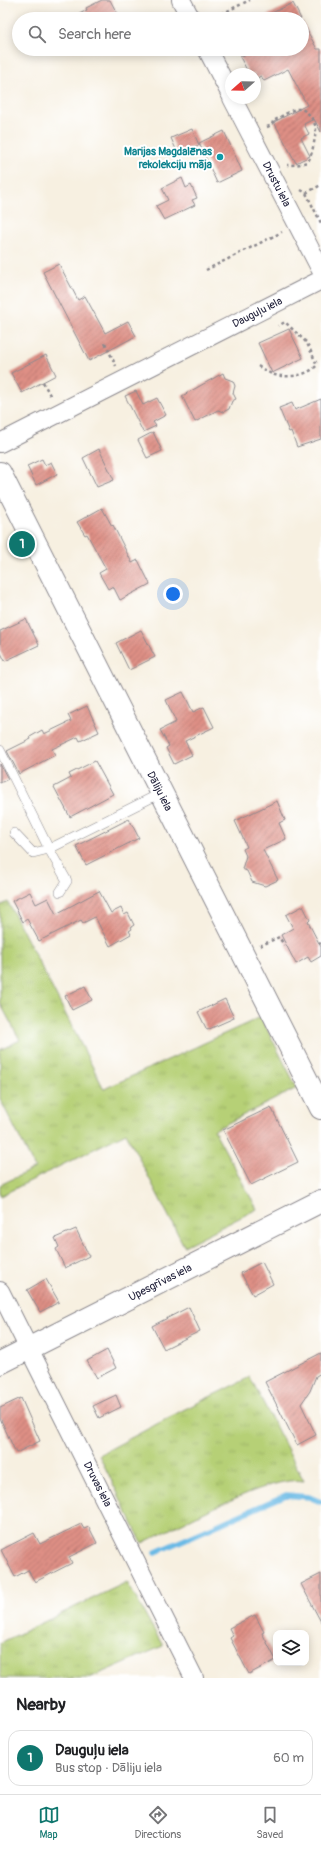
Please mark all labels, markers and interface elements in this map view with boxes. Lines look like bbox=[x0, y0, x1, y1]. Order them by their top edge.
search box bbox=[12, 12, 309, 56]
icon: search bbox=[26, 23, 48, 45]
text: Search here bbox=[58, 25, 131, 44]
north arrow bbox=[225, 68, 261, 104]
place label: Marijas Magdalēnas rekolekciju māja bbox=[124, 145, 212, 171]
marker: Marijas Magdalēnas rekolekciju māja bbox=[215, 152, 225, 162]
street label: Drustu iela bbox=[260, 160, 293, 209]
street label: Dauguļu iela bbox=[230, 294, 284, 331]
pin: 1 bbox=[9, 529, 35, 559]
your location bbox=[163, 584, 183, 604]
street label: Dāliju iela bbox=[144, 769, 175, 813]
street label: Upesgrīvas iela bbox=[127, 1261, 194, 1304]
street label: Druvas iela bbox=[81, 1460, 114, 1509]
map controls bbox=[273, 1630, 309, 1666]
button: layers bbox=[273, 1630, 309, 1666]
text: Nearby bbox=[16, 1694, 65, 1715]
text: Dauguļu iela bbox=[55, 1741, 129, 1760]
text: 1 bbox=[27, 1750, 33, 1766]
text: 60 m bbox=[273, 1750, 304, 1766]
text: Bus stop · Dāliju iela bbox=[55, 1760, 162, 1776]
tab: Map bbox=[38, 1804, 60, 1841]
tab: Directions bbox=[135, 1804, 181, 1841]
tab: Saved bbox=[256, 1804, 283, 1841]

